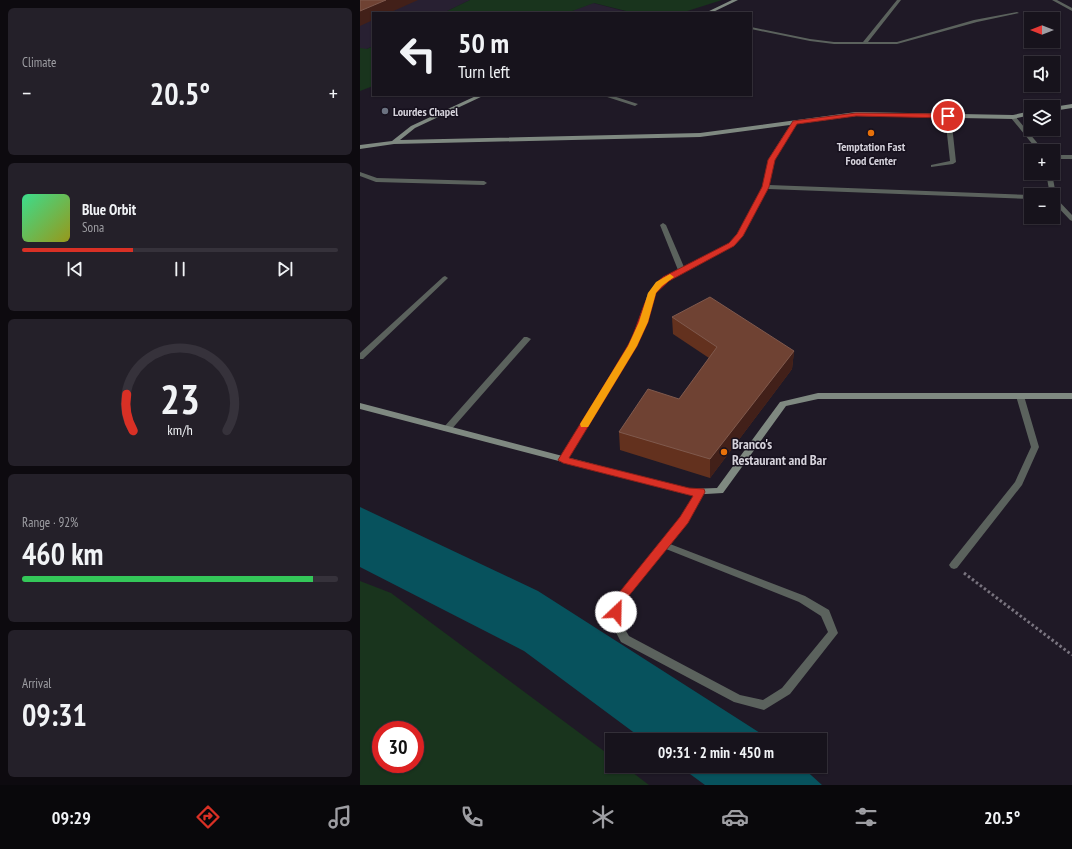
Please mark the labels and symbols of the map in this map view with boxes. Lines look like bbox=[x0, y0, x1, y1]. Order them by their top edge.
north arrow bbox=[1024, 12, 1060, 48]
pin bbox=[931, 99, 965, 133]
place label: Lourdes Chapel bbox=[393, 104, 458, 119]
marker: Lourdes Chapel bbox=[380, 106, 390, 116]
marker: Temptation Fast Food Center bbox=[866, 128, 876, 138]
place label: Temptation Fast Food Center bbox=[837, 139, 906, 168]
place label: Branco's Restaurant and Bar bbox=[732, 435, 827, 469]
marker: Branco's Restaurant and Bar bbox=[719, 447, 729, 457]
position arrow bbox=[595, 591, 637, 633]
speed limit sign: 30 bbox=[372, 721, 424, 773]

